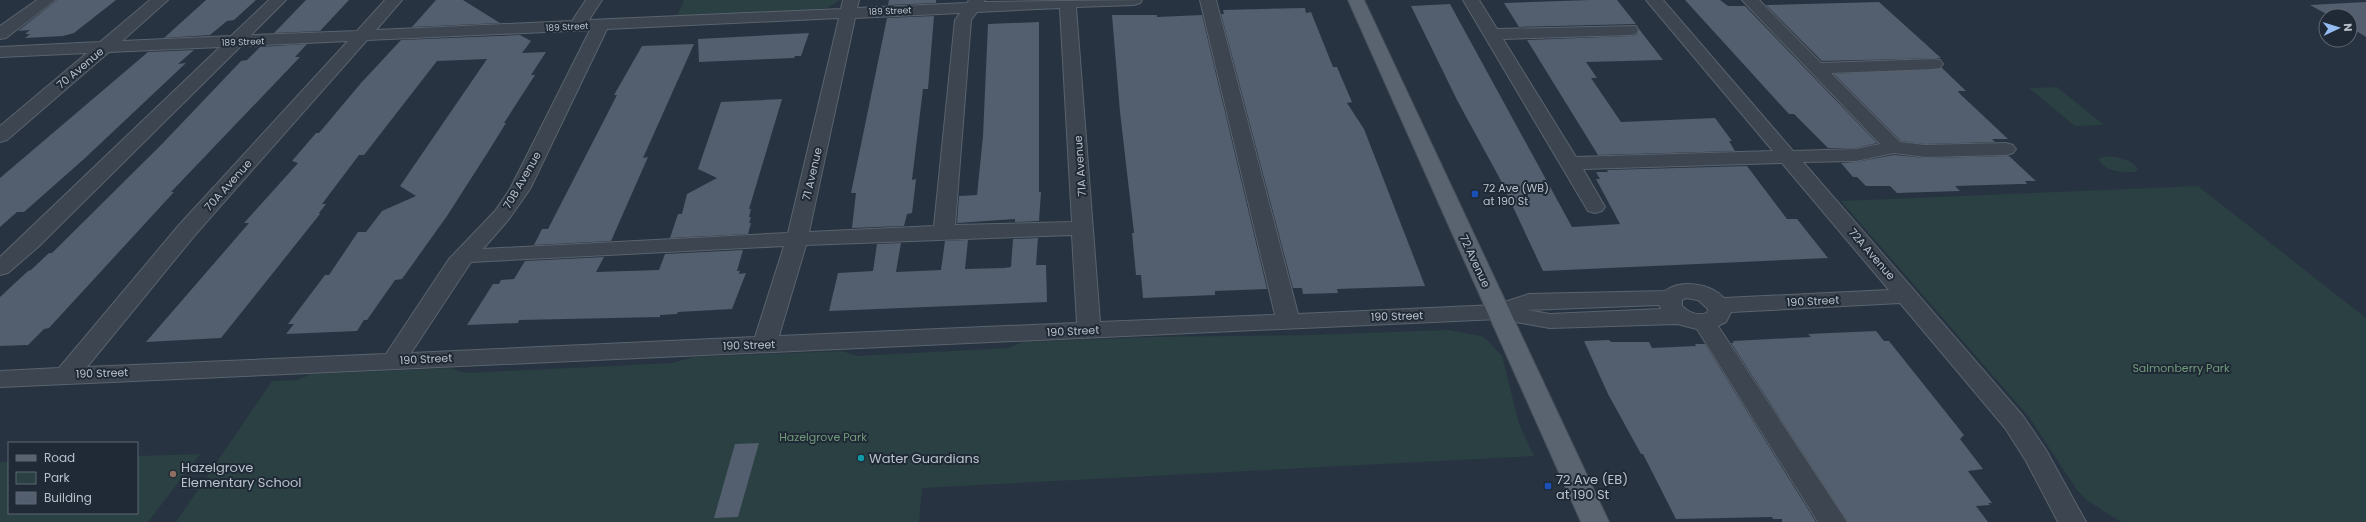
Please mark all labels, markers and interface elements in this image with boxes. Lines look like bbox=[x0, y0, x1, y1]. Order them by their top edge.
street label: 189 Street bbox=[868, 4, 912, 18]
north arrow bbox=[2318, 8, 2358, 48]
street label: 189 Street bbox=[545, 20, 589, 34]
text: N bbox=[2340, 23, 2356, 32]
street label: 189 Street bbox=[221, 35, 265, 49]
street label: 70 Avenue bbox=[53, 43, 107, 92]
street label: 71A Avenue bbox=[1070, 135, 1090, 197]
street label: 71 Avenue bbox=[798, 146, 826, 202]
street label: 70B Avenue bbox=[499, 148, 545, 212]
street label: 70A Avenue bbox=[200, 156, 256, 214]
place label: 72 Ave (WB) at 190 St bbox=[1483, 180, 1549, 209]
marker: 72 Ave (WB) at 190 St bbox=[1470, 189, 1480, 199]
street label: 72A Avenue bbox=[1845, 225, 1899, 284]
street label: 72 Avenue bbox=[1456, 232, 1494, 290]
street label: 190 Street bbox=[1786, 292, 1840, 310]
street label: 190 Street bbox=[1370, 307, 1424, 325]
street label: 190 Street bbox=[1046, 322, 1100, 340]
street label: 190 Street bbox=[722, 336, 776, 354]
street label: 190 Street bbox=[399, 350, 453, 368]
park label: Salmonberry Park bbox=[2132, 360, 2230, 376]
street label: 190 Street bbox=[75, 364, 129, 382]
park label: Hazelgrove Park bbox=[779, 429, 867, 445]
legend bbox=[8, 442, 138, 514]
text: Road bbox=[44, 449, 75, 466]
place label: Water Guardians bbox=[869, 449, 980, 468]
marker: Water Guardians bbox=[856, 453, 866, 463]
place label: Hazelgrove Elementary School bbox=[181, 458, 302, 492]
text: Park bbox=[44, 469, 71, 486]
marker: Hazelgrove Elementary School bbox=[168, 469, 178, 479]
place label: 72 Ave (EB) at 190 St bbox=[1556, 470, 1628, 504]
marker: 72 Ave (EB) at 190 St bbox=[1543, 481, 1553, 491]
text: Building bbox=[44, 489, 92, 506]

